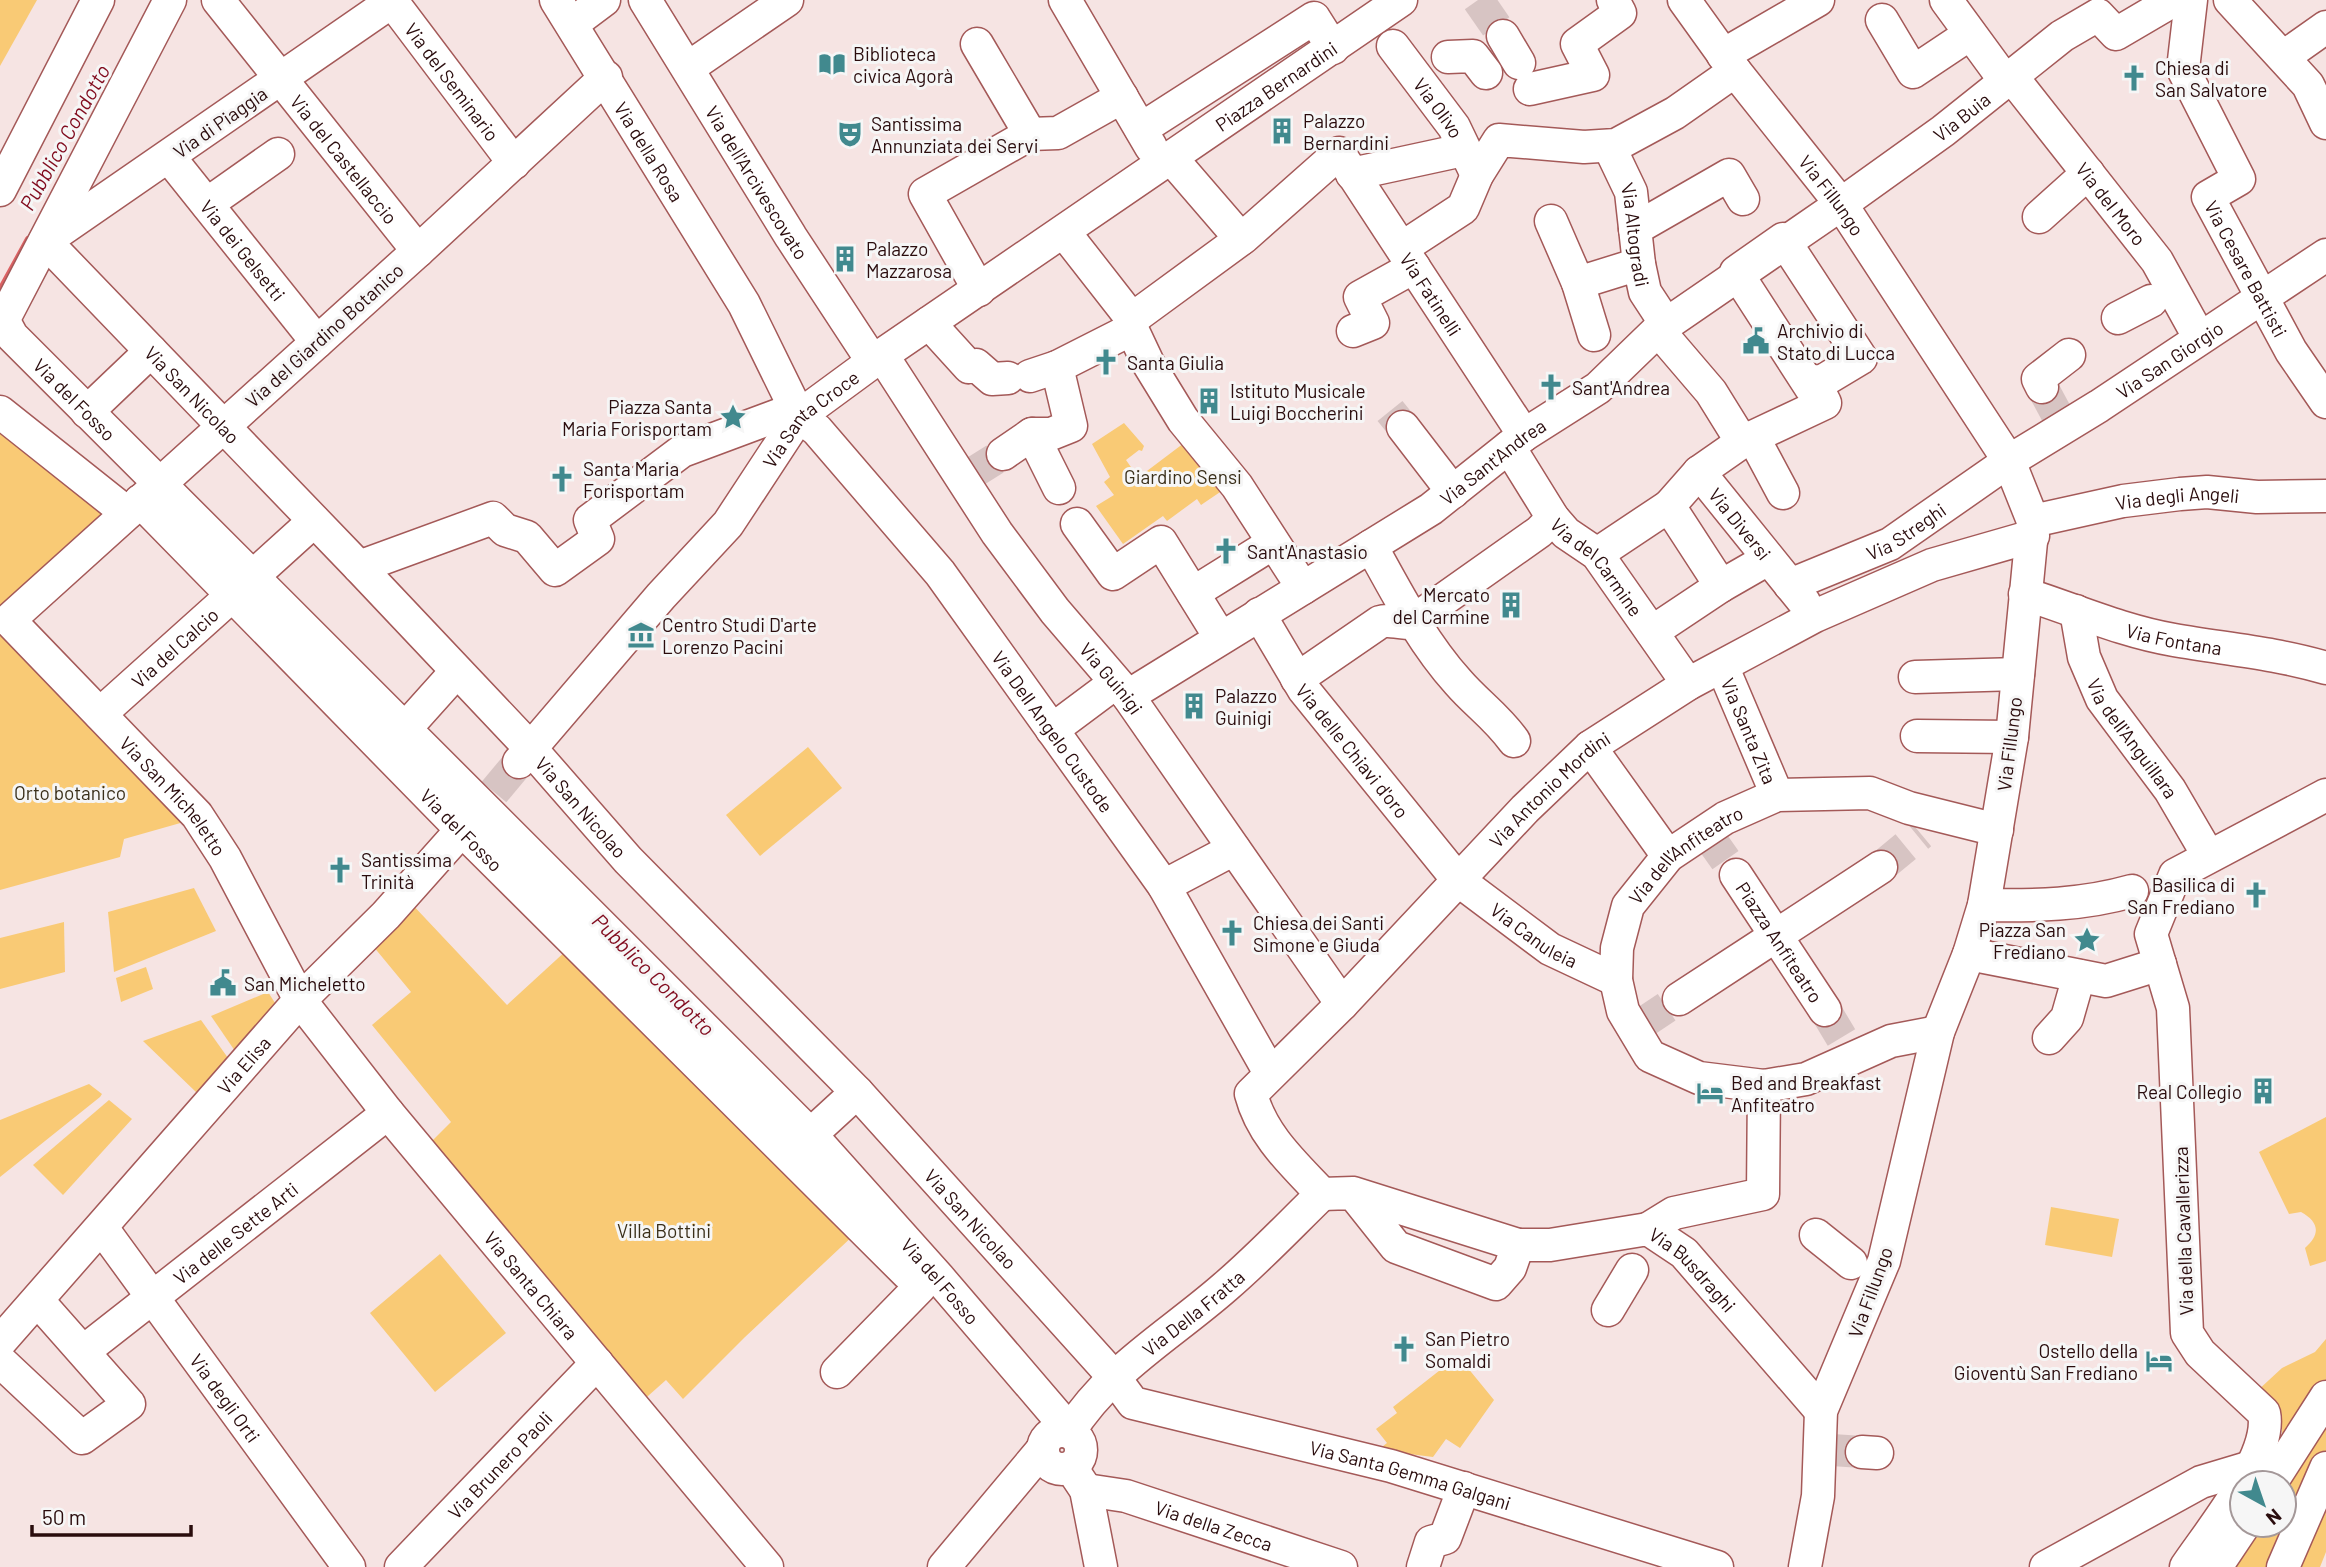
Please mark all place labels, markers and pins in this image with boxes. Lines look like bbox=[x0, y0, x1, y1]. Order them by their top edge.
place label: Biblioteca civica Agorà bbox=[853, 42, 953, 87]
library icon: Biblioteca civica Agorà bbox=[817, 49, 847, 79]
place label: Chiesa di San Salvatore bbox=[2155, 56, 2267, 101]
church icon: Chiesa di San Salvatore bbox=[2119, 63, 2149, 93]
place label: Palazzo Bernardini bbox=[1303, 109, 1389, 154]
place label: Santissima Annunziata dei Servi bbox=[871, 112, 1039, 157]
building icon: Palazzo Bernardini bbox=[1267, 116, 1297, 146]
theatre icon: Santissima Annunziata dei Servi bbox=[835, 119, 865, 149]
place label: Palazzo Mazzarosa bbox=[866, 237, 952, 282]
building icon: Palazzo Mazzarosa bbox=[830, 244, 860, 274]
place label: Archivio di Stato di Lucca bbox=[1777, 319, 1895, 364]
public building icon: Archivio di Stato di Lucca bbox=[1741, 326, 1771, 356]
church icon: Santa Giulia bbox=[1091, 347, 1121, 377]
place label: Santa Giulia bbox=[1127, 351, 1224, 374]
church icon: Sant'Andrea bbox=[1536, 372, 1566, 402]
place label: Sant'Andrea bbox=[1572, 376, 1670, 399]
place label: Istituto Musicale Luigi Boccherini bbox=[1230, 379, 1366, 424]
building icon: Istituto Musicale Luigi Boccherini bbox=[1194, 386, 1224, 416]
place label: Piazza Santa Maria Forisportam bbox=[562, 395, 712, 440]
place icon: Piazza Santa Maria Forisportam bbox=[718, 402, 748, 432]
place label: Santa Maria Forisportam bbox=[583, 457, 685, 502]
church icon: Santa Maria Forisportam bbox=[547, 464, 577, 494]
church icon: Sant'Anastasio bbox=[1211, 536, 1241, 566]
place label: Sant'Anastasio bbox=[1247, 540, 1368, 563]
place label: Mercato del Carmine bbox=[1393, 583, 1490, 628]
building icon: Mercato del Carmine bbox=[1496, 590, 1526, 620]
place label: Centro Studi D'arte Lorenzo Pacini bbox=[662, 613, 817, 658]
museum icon: Centro Studi D'arte Lorenzo Pacini bbox=[626, 620, 656, 650]
place label: Palazzo Guinigi bbox=[1215, 684, 1277, 729]
building icon: Palazzo Guinigi bbox=[1179, 691, 1209, 721]
place label: Santissima Trinità bbox=[361, 848, 452, 893]
church icon: Santissima Trinità bbox=[325, 855, 355, 885]
place label: Basilica di San Frediano bbox=[2127, 873, 2235, 918]
church icon: Basilica di San Frediano bbox=[2241, 880, 2271, 910]
place label: Chiesa dei Santi Simone e Giuda bbox=[1253, 911, 1384, 956]
church icon: Chiesa dei Santi Simone e Giuda bbox=[1217, 918, 1247, 948]
place label: Piazza San Frediano bbox=[1979, 918, 2066, 963]
place icon: Piazza San Frediano bbox=[2072, 925, 2102, 955]
public building icon: San Micheletto bbox=[208, 968, 238, 998]
place label: San Micheletto bbox=[244, 972, 366, 995]
place label: Bed and Breakfast Anfiteatro bbox=[1731, 1071, 1881, 1116]
building icon: Real Collegio bbox=[2248, 1076, 2278, 1106]
hotel icon: Bed and Breakfast Anfiteatro bbox=[1695, 1078, 1725, 1108]
place label: Real Collegio bbox=[2136, 1080, 2242, 1103]
place label: San Pietro Somaldi bbox=[1425, 1327, 1510, 1372]
church icon: San Pietro Somaldi bbox=[1389, 1334, 1419, 1364]
place label: Ostello della Gioventù San Frediano bbox=[1954, 1339, 2138, 1384]
hotel icon: Ostello della Gioventù San Frediano bbox=[2144, 1346, 2174, 1376]

